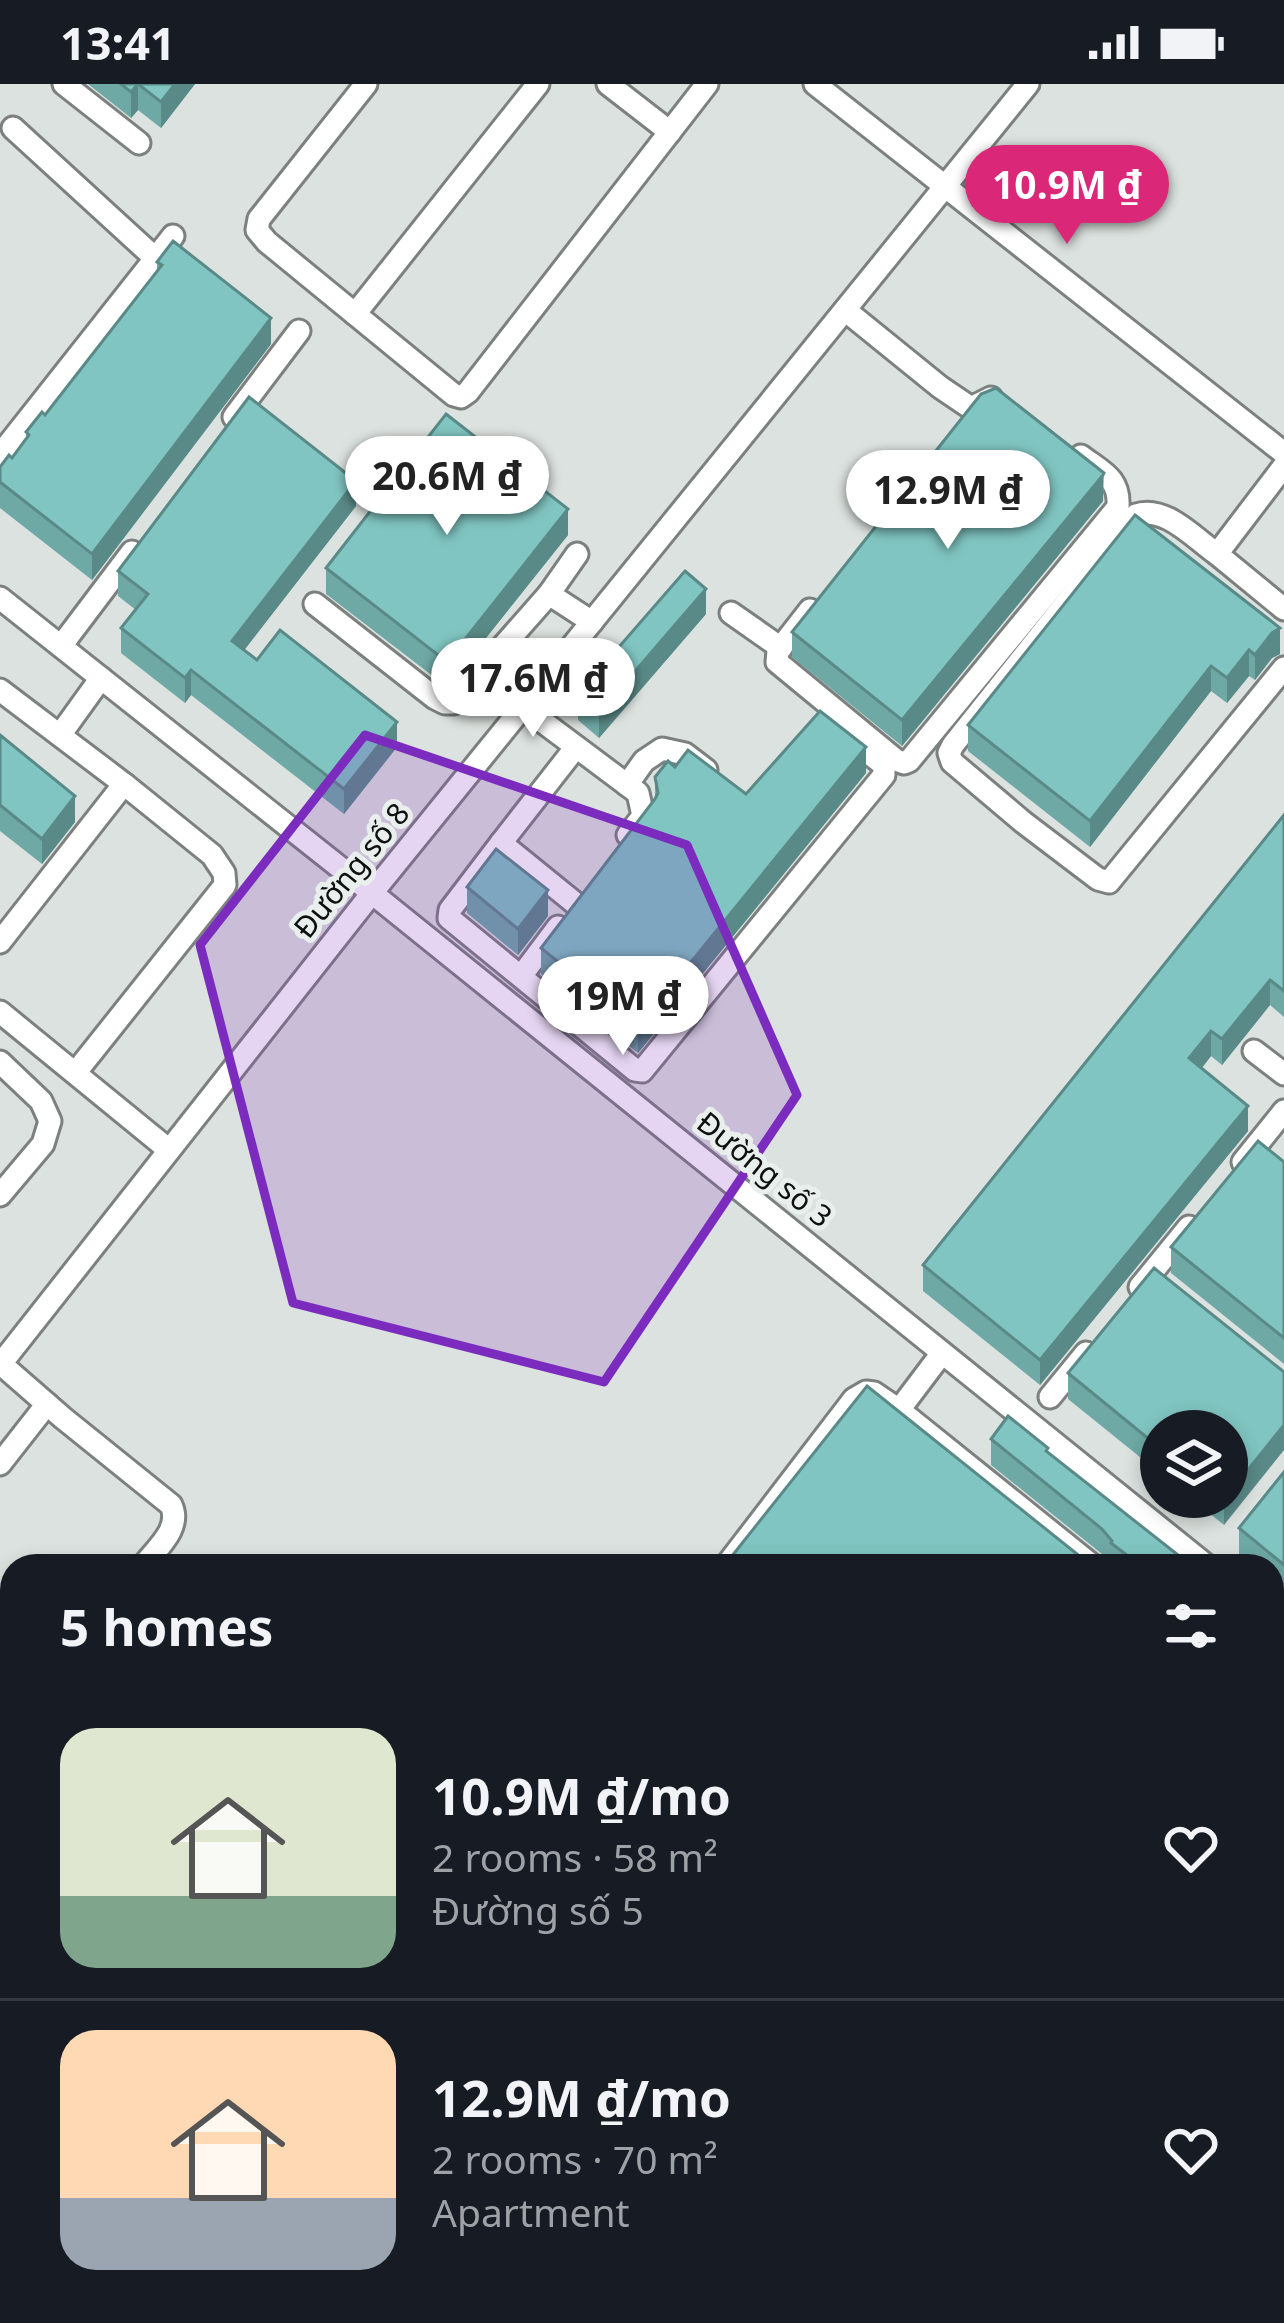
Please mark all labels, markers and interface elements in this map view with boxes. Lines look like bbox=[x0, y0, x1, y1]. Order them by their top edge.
text: 13:41 bbox=[60, 12, 176, 73]
pin: 10.9M ₫ bbox=[956, 145, 1178, 247]
text: 10.9M ₫ bbox=[992, 157, 1142, 210]
pin: 20.6M ₫ bbox=[336, 436, 558, 538]
text: 20.6M ₫ bbox=[372, 448, 522, 501]
pin: 12.9M ₫ bbox=[837, 450, 1059, 552]
text: 12.9M ₫ bbox=[873, 462, 1023, 515]
pin: 17.6M ₫ bbox=[422, 638, 644, 740]
text: 17.6M ₫ bbox=[458, 650, 608, 703]
street label: Đường số 8 bbox=[284, 794, 418, 946]
pin: 19M ₫ bbox=[539, 956, 707, 1058]
text: 19M ₫ bbox=[565, 968, 681, 1021]
street label: Đường số 3 bbox=[689, 1102, 841, 1236]
map controls bbox=[1140, 1410, 1248, 1518]
button: layers bbox=[1140, 1410, 1248, 1518]
text: 5 homes bbox=[60, 1591, 273, 1661]
icon: filters bbox=[1158, 1593, 1224, 1659]
text: 10.9M ₫/mo bbox=[432, 1760, 731, 1830]
icon: home bbox=[156, 1776, 300, 1920]
icon: heart bbox=[1158, 1815, 1224, 1881]
text: 2 rooms · 58 m² bbox=[432, 1830, 718, 1883]
text: Đường số 5 bbox=[432, 1883, 644, 1936]
text: 12.9M ₫/mo bbox=[432, 2062, 731, 2132]
icon: home bbox=[156, 2078, 300, 2222]
icon: heart bbox=[1158, 2117, 1224, 2183]
text: 2 rooms · 70 m² bbox=[432, 2132, 718, 2185]
text: Apartment bbox=[432, 2185, 630, 2238]

